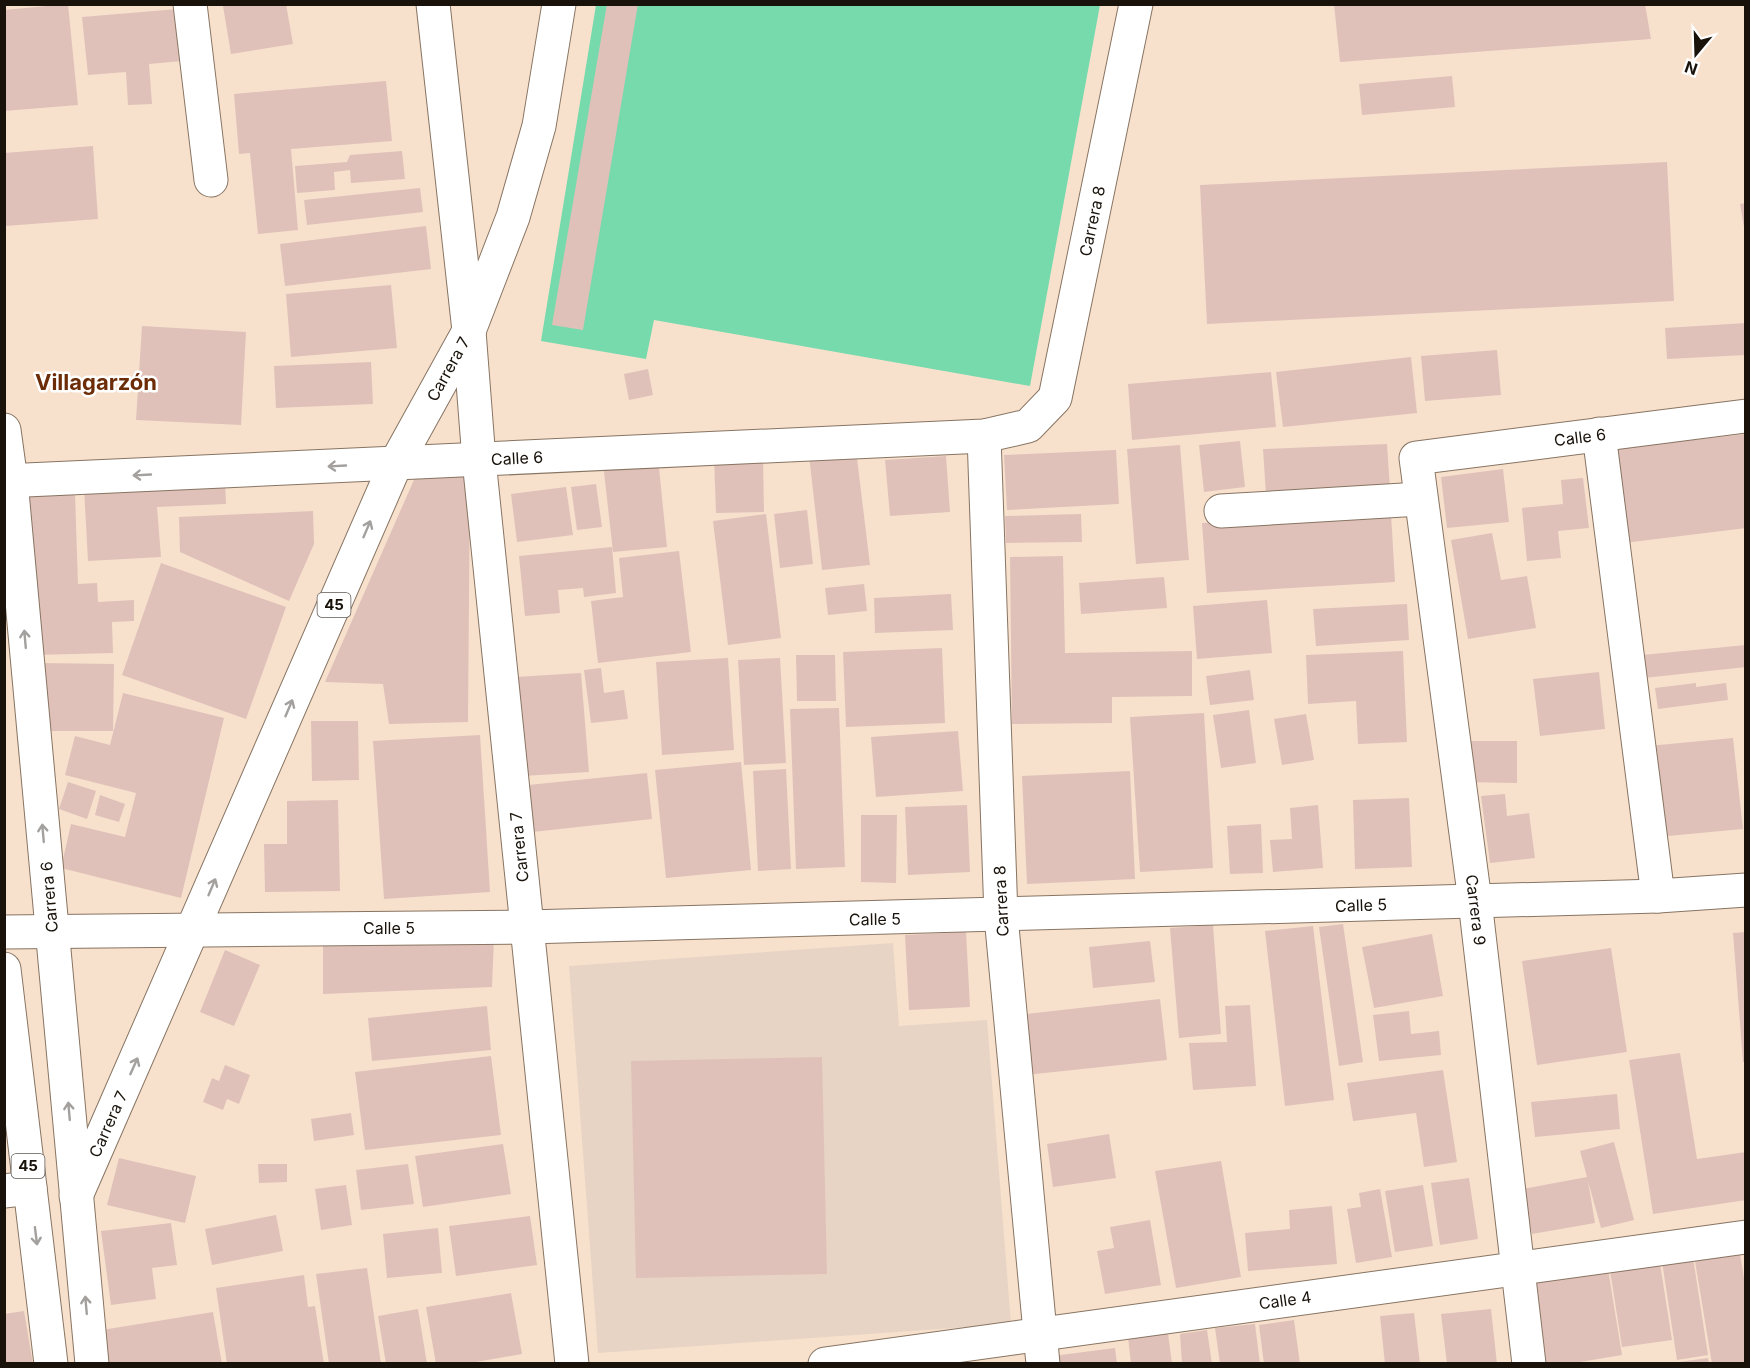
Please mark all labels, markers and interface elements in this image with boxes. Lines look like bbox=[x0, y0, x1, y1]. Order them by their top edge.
north arrow bbox=[1666, 24, 1726, 84]
text: N bbox=[1682, 57, 1700, 80]
street label: Carrera 8 bbox=[1075, 184, 1109, 258]
street label: Carrera 7 bbox=[422, 333, 474, 405]
district label: Villagarzón bbox=[35, 369, 157, 395]
street label: Calle 6 bbox=[1553, 424, 1607, 450]
street label: Calle 6 bbox=[490, 447, 544, 469]
one-way arrow bbox=[328, 461, 348, 472]
one-way arrow bbox=[133, 470, 153, 481]
one-way arrow bbox=[362, 521, 373, 539]
road number: 45 bbox=[318, 593, 350, 617]
one-way arrow bbox=[19, 630, 30, 649]
one-way arrow bbox=[284, 700, 296, 718]
street label: Carrera 7 bbox=[505, 811, 533, 883]
one-way arrow bbox=[37, 824, 48, 844]
street label: Carrera 6 bbox=[36, 861, 62, 933]
street label: Carrera 8 bbox=[989, 865, 1013, 937]
street label: Carrera 9 bbox=[1462, 873, 1490, 947]
one-way arrow bbox=[207, 879, 218, 897]
street label: Calle 5 bbox=[1335, 894, 1387, 916]
street label: Calle 5 bbox=[849, 909, 901, 929]
street label: Calle 5 bbox=[363, 918, 415, 938]
one-way arrow bbox=[129, 1057, 140, 1076]
street label: Carrera 7 bbox=[85, 1088, 131, 1160]
one-way arrow bbox=[63, 1102, 74, 1122]
road number: 45 bbox=[12, 1154, 44, 1178]
one-way arrow bbox=[31, 1225, 42, 1245]
street label: Calle 4 bbox=[1258, 1286, 1312, 1314]
one-way arrow bbox=[81, 1296, 92, 1316]

